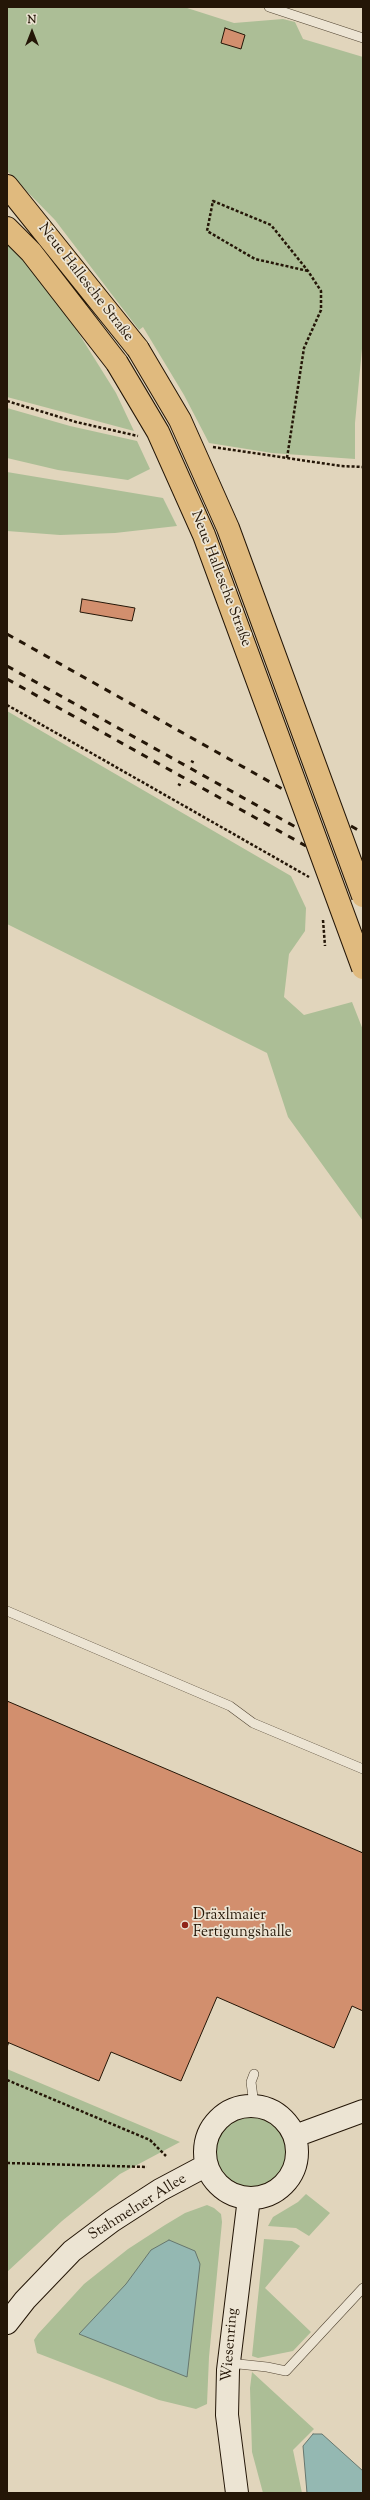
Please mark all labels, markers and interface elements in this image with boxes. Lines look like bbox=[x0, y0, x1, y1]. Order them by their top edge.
north arrow bbox=[12, 12, 52, 52]
text: N bbox=[28, 12, 36, 28]
street label: Neue Hallesche Straße bbox=[33, 221, 137, 345]
street label: Neue Hallesche Straße bbox=[186, 508, 254, 650]
place label: Dräxlmaier Fertigungshalle bbox=[193, 1907, 292, 1942]
marker: Dräxlmaier Fertigungshalle bbox=[180, 1920, 190, 1930]
street label: Stahmelner Allee bbox=[86, 2171, 190, 2245]
street label: Wiesenring bbox=[219, 2307, 243, 2383]

